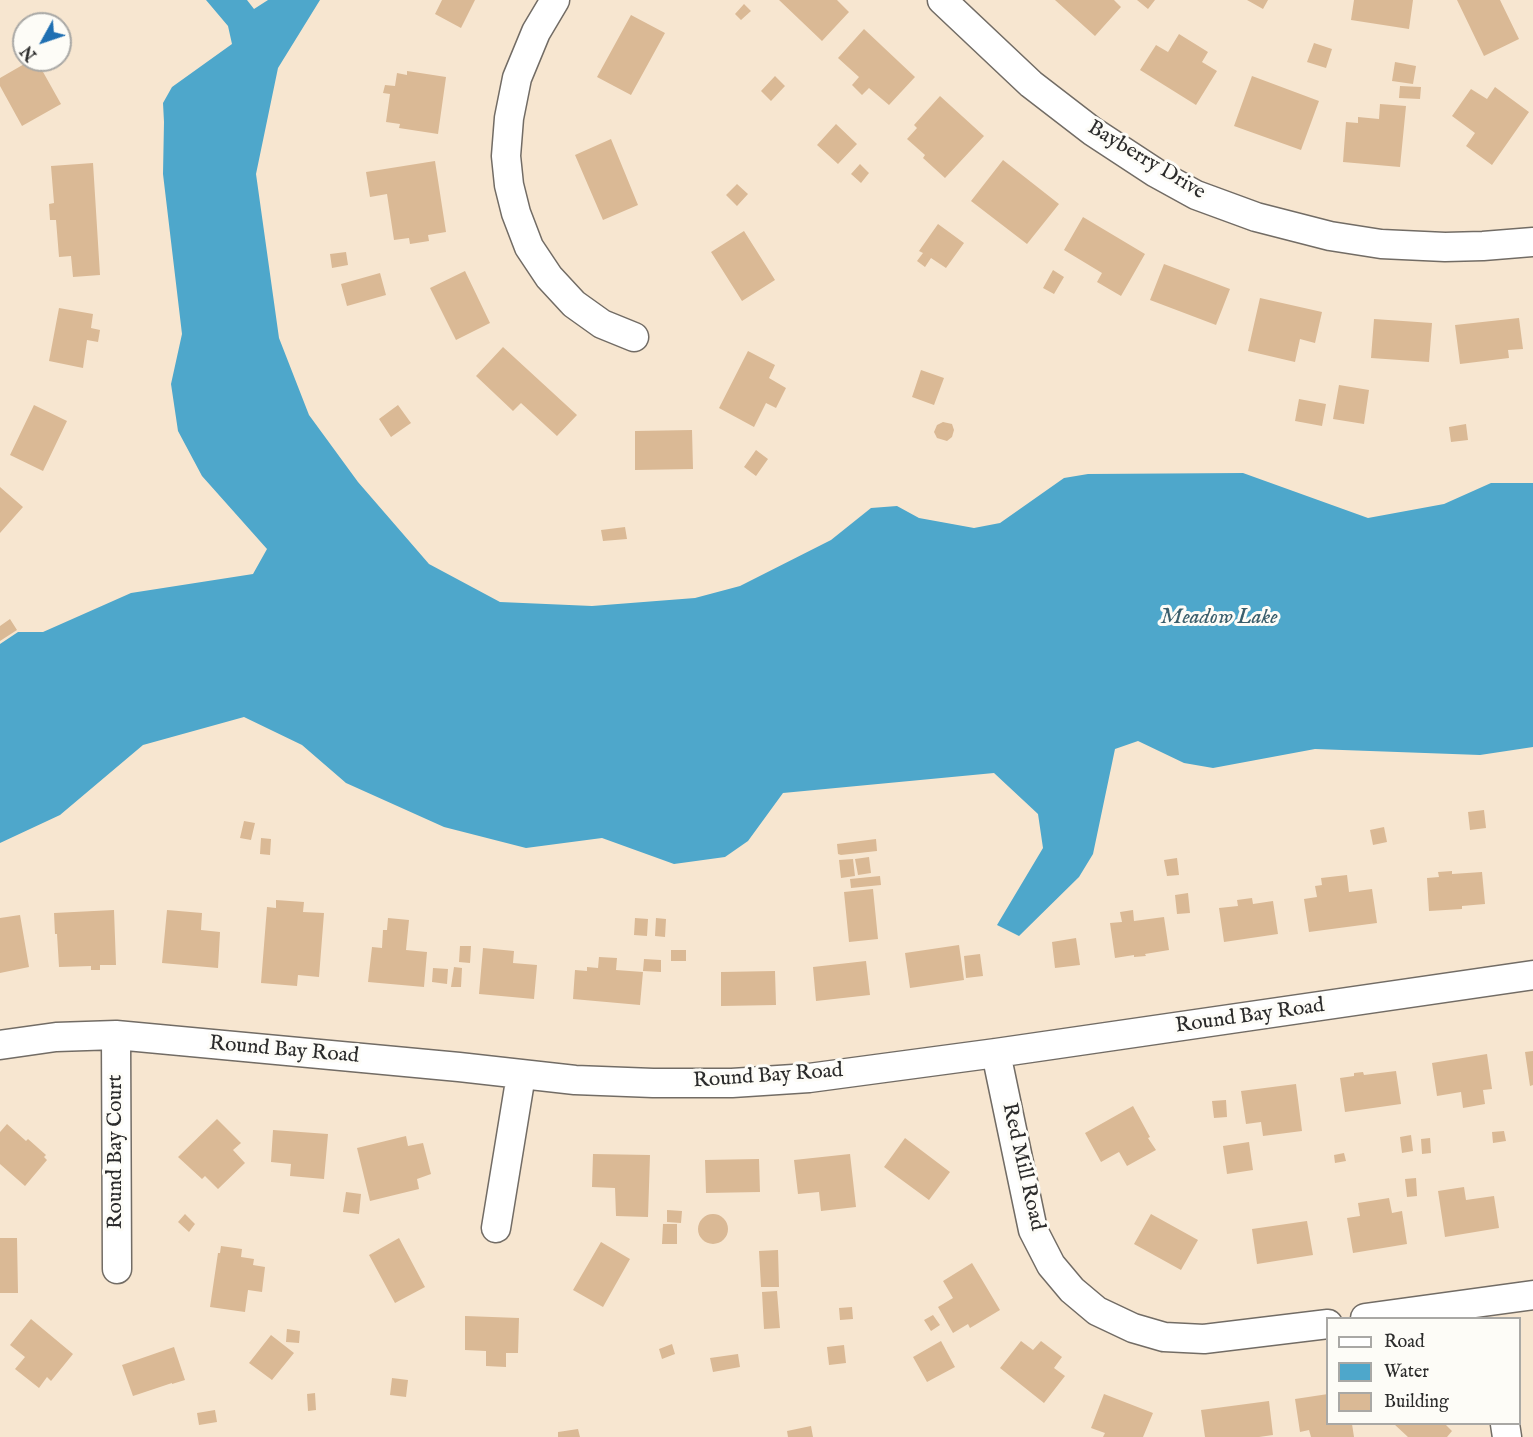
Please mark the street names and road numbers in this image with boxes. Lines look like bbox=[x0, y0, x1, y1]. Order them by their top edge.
street label: Bayberry Drive bbox=[1082, 116, 1210, 206]
street label: Round Bay Road bbox=[1174, 994, 1326, 1040]
street label: Round Bay Road bbox=[208, 1032, 360, 1070]
street label: Round Bay Road bbox=[692, 1059, 844, 1095]
street label: Round Bay Court bbox=[104, 1075, 130, 1229]
street label: Red Mill Road bbox=[995, 1101, 1049, 1233]

